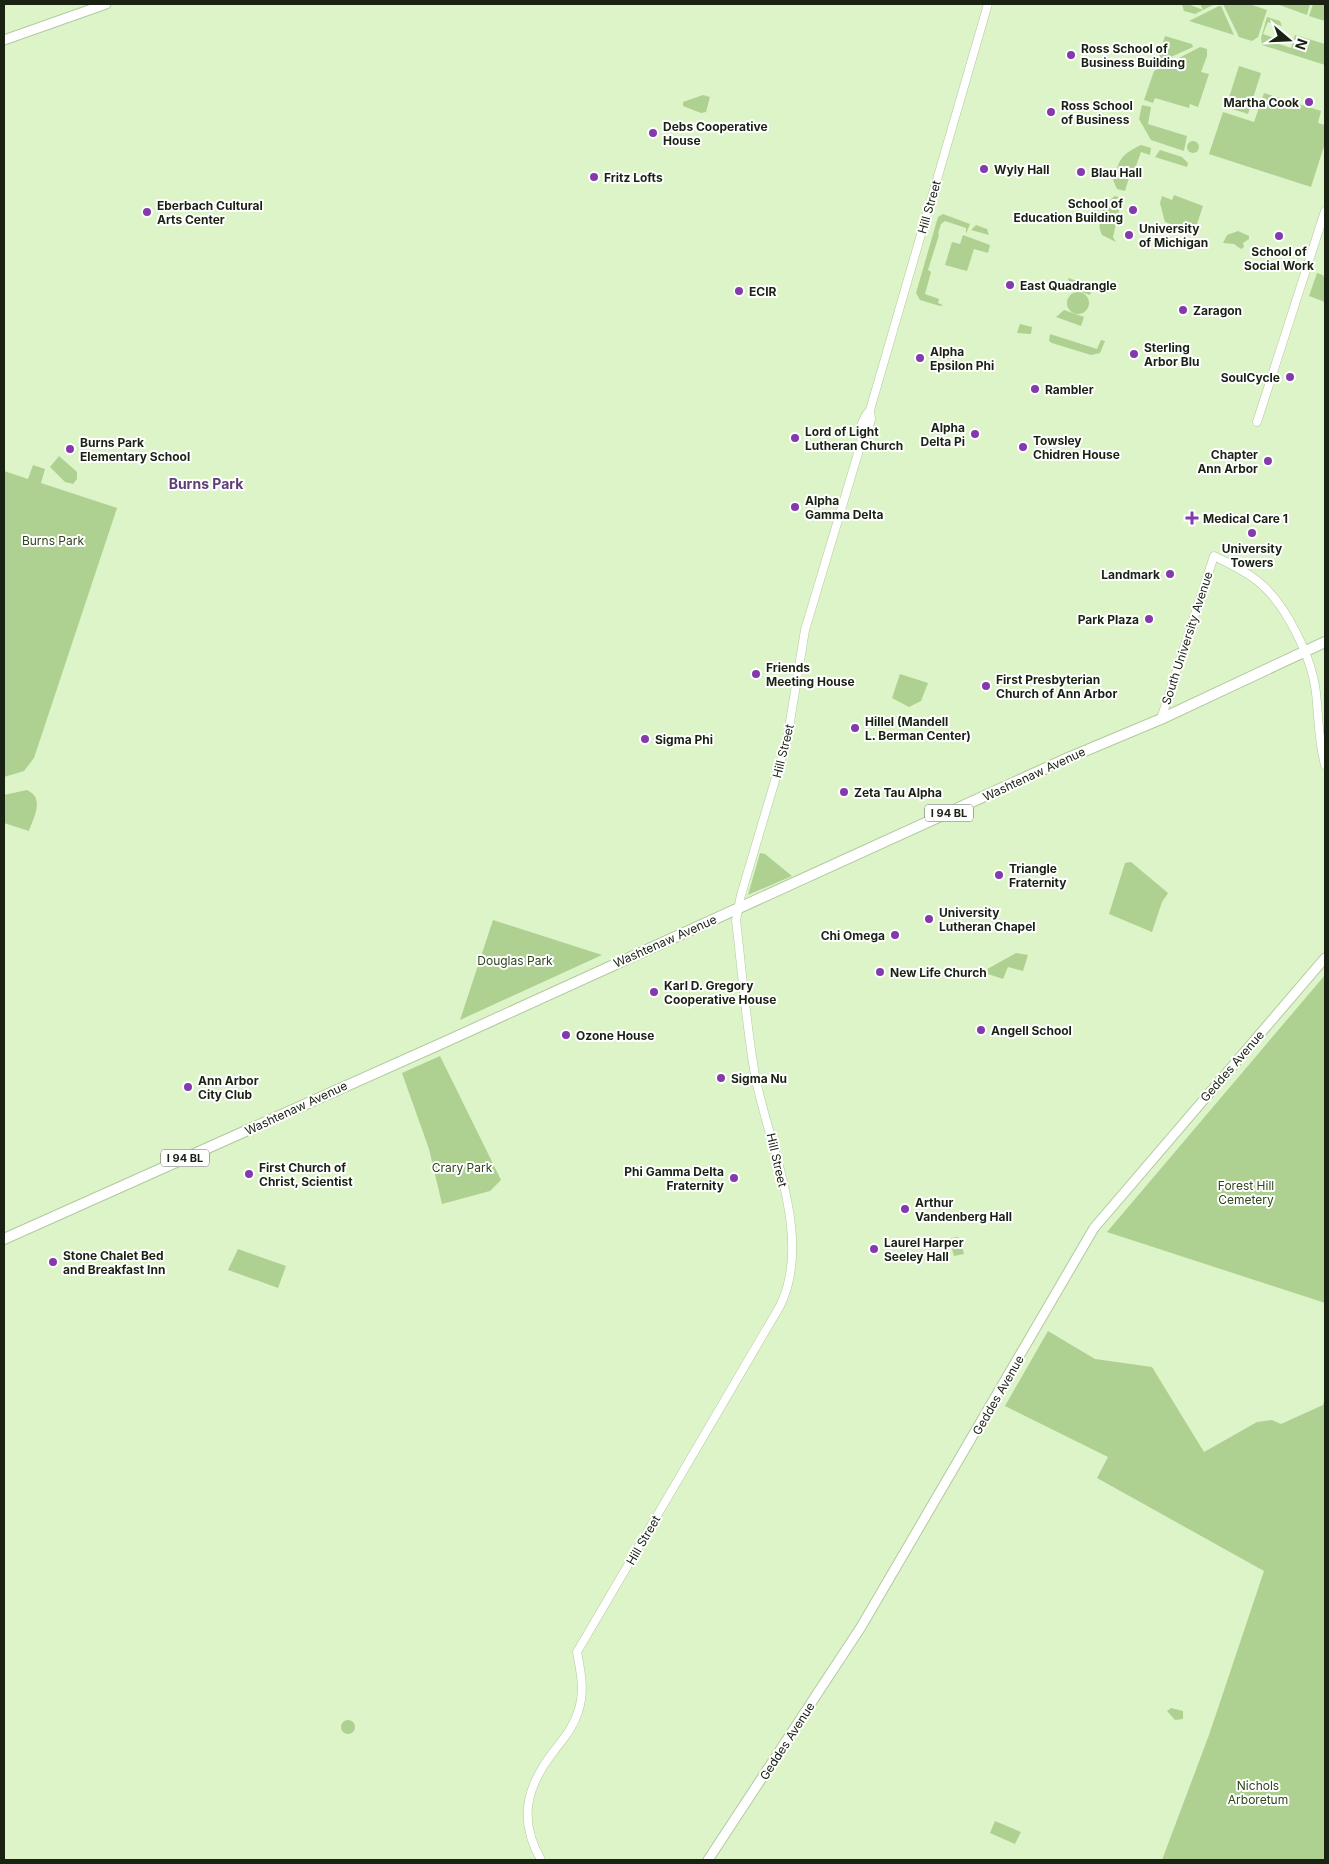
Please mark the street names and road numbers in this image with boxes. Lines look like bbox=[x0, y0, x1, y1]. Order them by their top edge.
street label: Hill Street bbox=[914, 178, 944, 235]
street label: South University Avenue bbox=[1158, 570, 1216, 706]
street label: Hill Street bbox=[769, 722, 797, 779]
street label: Washtenaw Avenue bbox=[980, 744, 1088, 804]
road number: I 94 BL bbox=[925, 804, 973, 821]
street label: Washtenaw Avenue bbox=[611, 911, 719, 971]
street label: Geddes Avenue bbox=[1197, 1027, 1267, 1105]
street label: Washtenaw Avenue bbox=[242, 1078, 350, 1138]
street label: Hill Street bbox=[764, 1132, 790, 1188]
road number: I 94 BL bbox=[161, 1150, 209, 1166]
street label: Geddes Avenue bbox=[969, 1352, 1027, 1438]
street label: Hill Street bbox=[623, 1512, 663, 1568]
street label: Geddes Avenue bbox=[756, 1699, 818, 1783]

